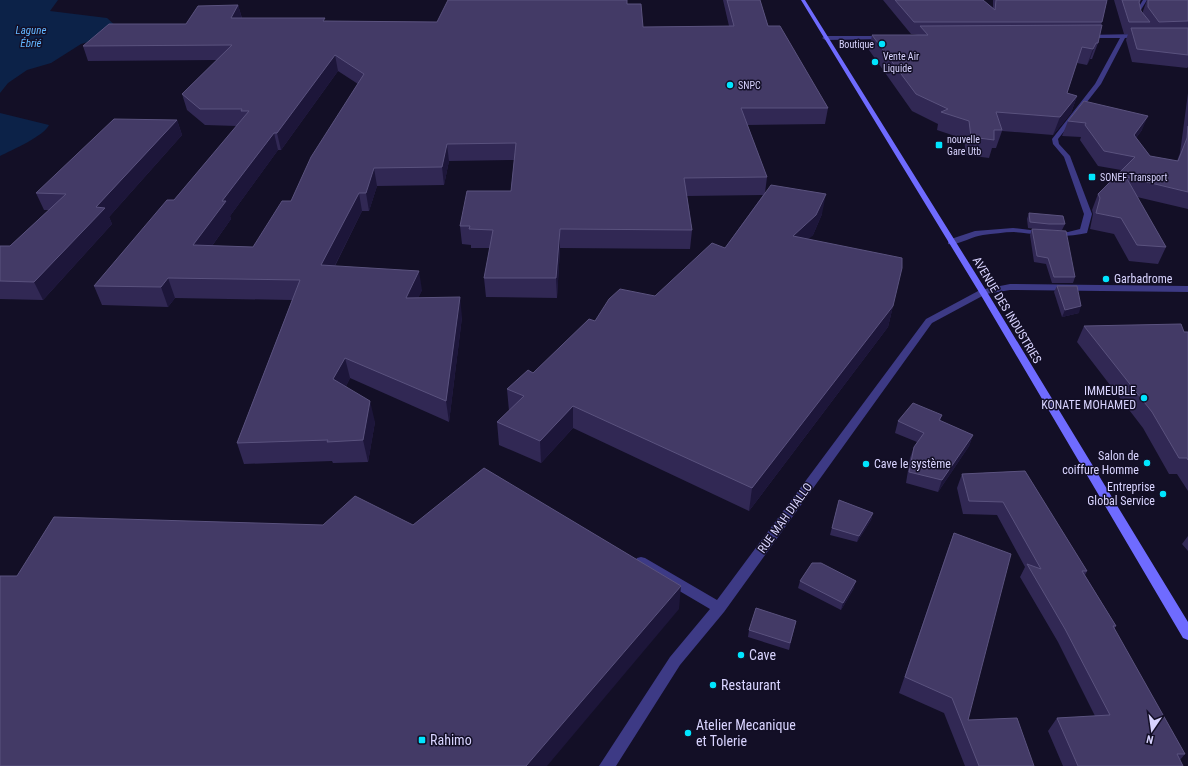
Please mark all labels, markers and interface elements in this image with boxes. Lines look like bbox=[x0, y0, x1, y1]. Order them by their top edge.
water label: Lagune Ébrié bbox=[16, 24, 46, 50]
place label: Boutique bbox=[839, 39, 874, 50]
marker: Boutique bbox=[877, 39, 887, 49]
place label: Vente Air Liquide bbox=[883, 51, 919, 74]
marker: Vente Air Liquide bbox=[870, 57, 880, 67]
marker: SNPC bbox=[725, 80, 735, 90]
place label: SNPC bbox=[738, 80, 761, 91]
place label: nouvelle Gare Utb bbox=[947, 134, 981, 157]
marker: nouvelle Gare Utb bbox=[934, 140, 944, 150]
marker: SONEF Transport bbox=[1087, 172, 1097, 182]
place label: SONEF Transport bbox=[1100, 172, 1167, 183]
street label: AVENUE DES INDUSTRIES bbox=[970, 254, 1044, 366]
place label: Garbadrome bbox=[1114, 272, 1173, 286]
marker: Garbadrome bbox=[1101, 274, 1111, 284]
place label: IMMEUBLE KONATE MOHAMED bbox=[1041, 384, 1136, 412]
marker: IMMEUBLE KONATE MOHAMED bbox=[1139, 393, 1149, 403]
place label: Salon de coiffure Homme bbox=[1062, 449, 1139, 477]
place label: Cave le système bbox=[874, 457, 951, 471]
marker: Salon de coiffure Homme bbox=[1142, 458, 1152, 468]
marker: Cave le système bbox=[861, 459, 871, 469]
street label: RUE MAH DIALLO bbox=[755, 480, 815, 556]
place label: Entreprise Global Service bbox=[1087, 480, 1155, 508]
marker: Entreprise Global Service bbox=[1158, 489, 1168, 499]
place label: Cave bbox=[749, 647, 776, 663]
marker: Cave bbox=[736, 650, 746, 660]
place label: Restaurant bbox=[721, 677, 781, 693]
marker: Restaurant bbox=[708, 680, 718, 690]
north arrow bbox=[1132, 710, 1172, 750]
place label: Atelier Mecanique et Tolerie bbox=[696, 717, 796, 749]
marker: Atelier Mecanique et Tolerie bbox=[683, 728, 693, 738]
place label: Rahimo bbox=[430, 732, 472, 748]
text: N bbox=[1145, 732, 1155, 746]
marker: Rahimo bbox=[417, 735, 427, 745]

